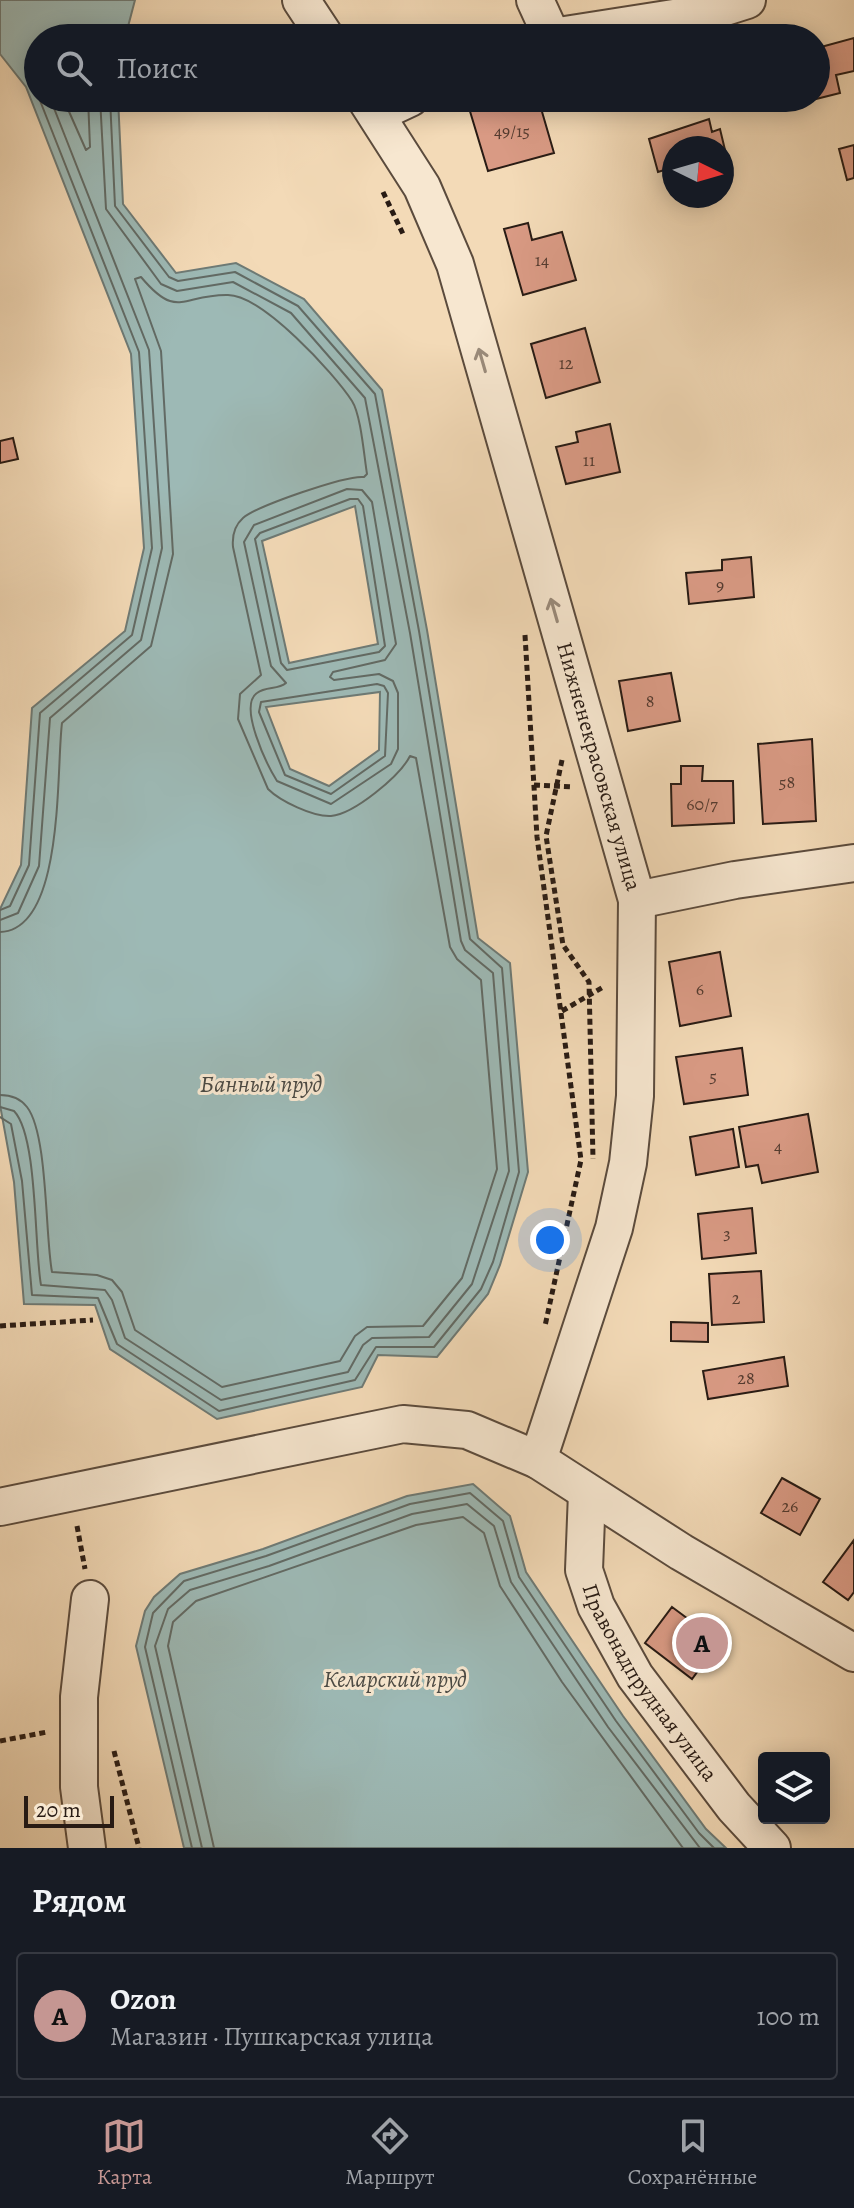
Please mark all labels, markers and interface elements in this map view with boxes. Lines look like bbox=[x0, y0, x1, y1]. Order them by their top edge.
search box bbox=[24, 24, 830, 112]
icon: search bbox=[52, 46, 96, 90]
text: Поиск bbox=[116, 48, 198, 88]
house number: 49/15 bbox=[494, 119, 530, 143]
north arrow bbox=[662, 136, 734, 208]
house number: 14 bbox=[535, 248, 549, 272]
one-way arrow bbox=[474, 347, 489, 373]
house number: 12 bbox=[559, 351, 574, 375]
house number: 11 bbox=[583, 448, 595, 472]
house number: 9 bbox=[716, 573, 724, 597]
one-way arrow bbox=[546, 597, 561, 623]
street label: Нижненекрасовская улица bbox=[549, 639, 649, 895]
house number: 8 bbox=[646, 689, 654, 713]
house number: 58 bbox=[779, 770, 795, 794]
house number: 60/7 bbox=[686, 792, 718, 816]
house number: 6 bbox=[696, 977, 704, 1001]
house number: 5 bbox=[709, 1064, 717, 1088]
water label: Банный пруд bbox=[200, 1068, 322, 1100]
house number: 4 bbox=[774, 1134, 782, 1158]
your location bbox=[530, 1220, 570, 1260]
house number: 3 bbox=[723, 1221, 731, 1245]
house number: 2 bbox=[732, 1286, 741, 1310]
house number: 28 bbox=[737, 1366, 755, 1390]
house number: 26 bbox=[782, 1494, 798, 1518]
street label: Правонадпрудная улица bbox=[575, 1580, 725, 1788]
pin: A bbox=[676, 1613, 728, 1673]
water label: Келарский пруд bbox=[323, 1663, 467, 1695]
map controls bbox=[758, 1752, 830, 1824]
button: layers bbox=[758, 1752, 830, 1824]
scale bar bbox=[24, 1792, 114, 1828]
text: 20 m bbox=[36, 1795, 81, 1825]
text: Рядом bbox=[32, 1877, 126, 1924]
text: Ozon bbox=[110, 1979, 176, 2019]
text: A bbox=[52, 1999, 68, 2034]
text: 100 m bbox=[757, 1999, 820, 2034]
text: Магазин · Пушкарская улица bbox=[110, 2019, 433, 2054]
tab: Карта bbox=[97, 2114, 152, 2192]
tab: Маршрут bbox=[345, 2114, 434, 2192]
tab: Сохранённые bbox=[628, 2114, 757, 2192]

